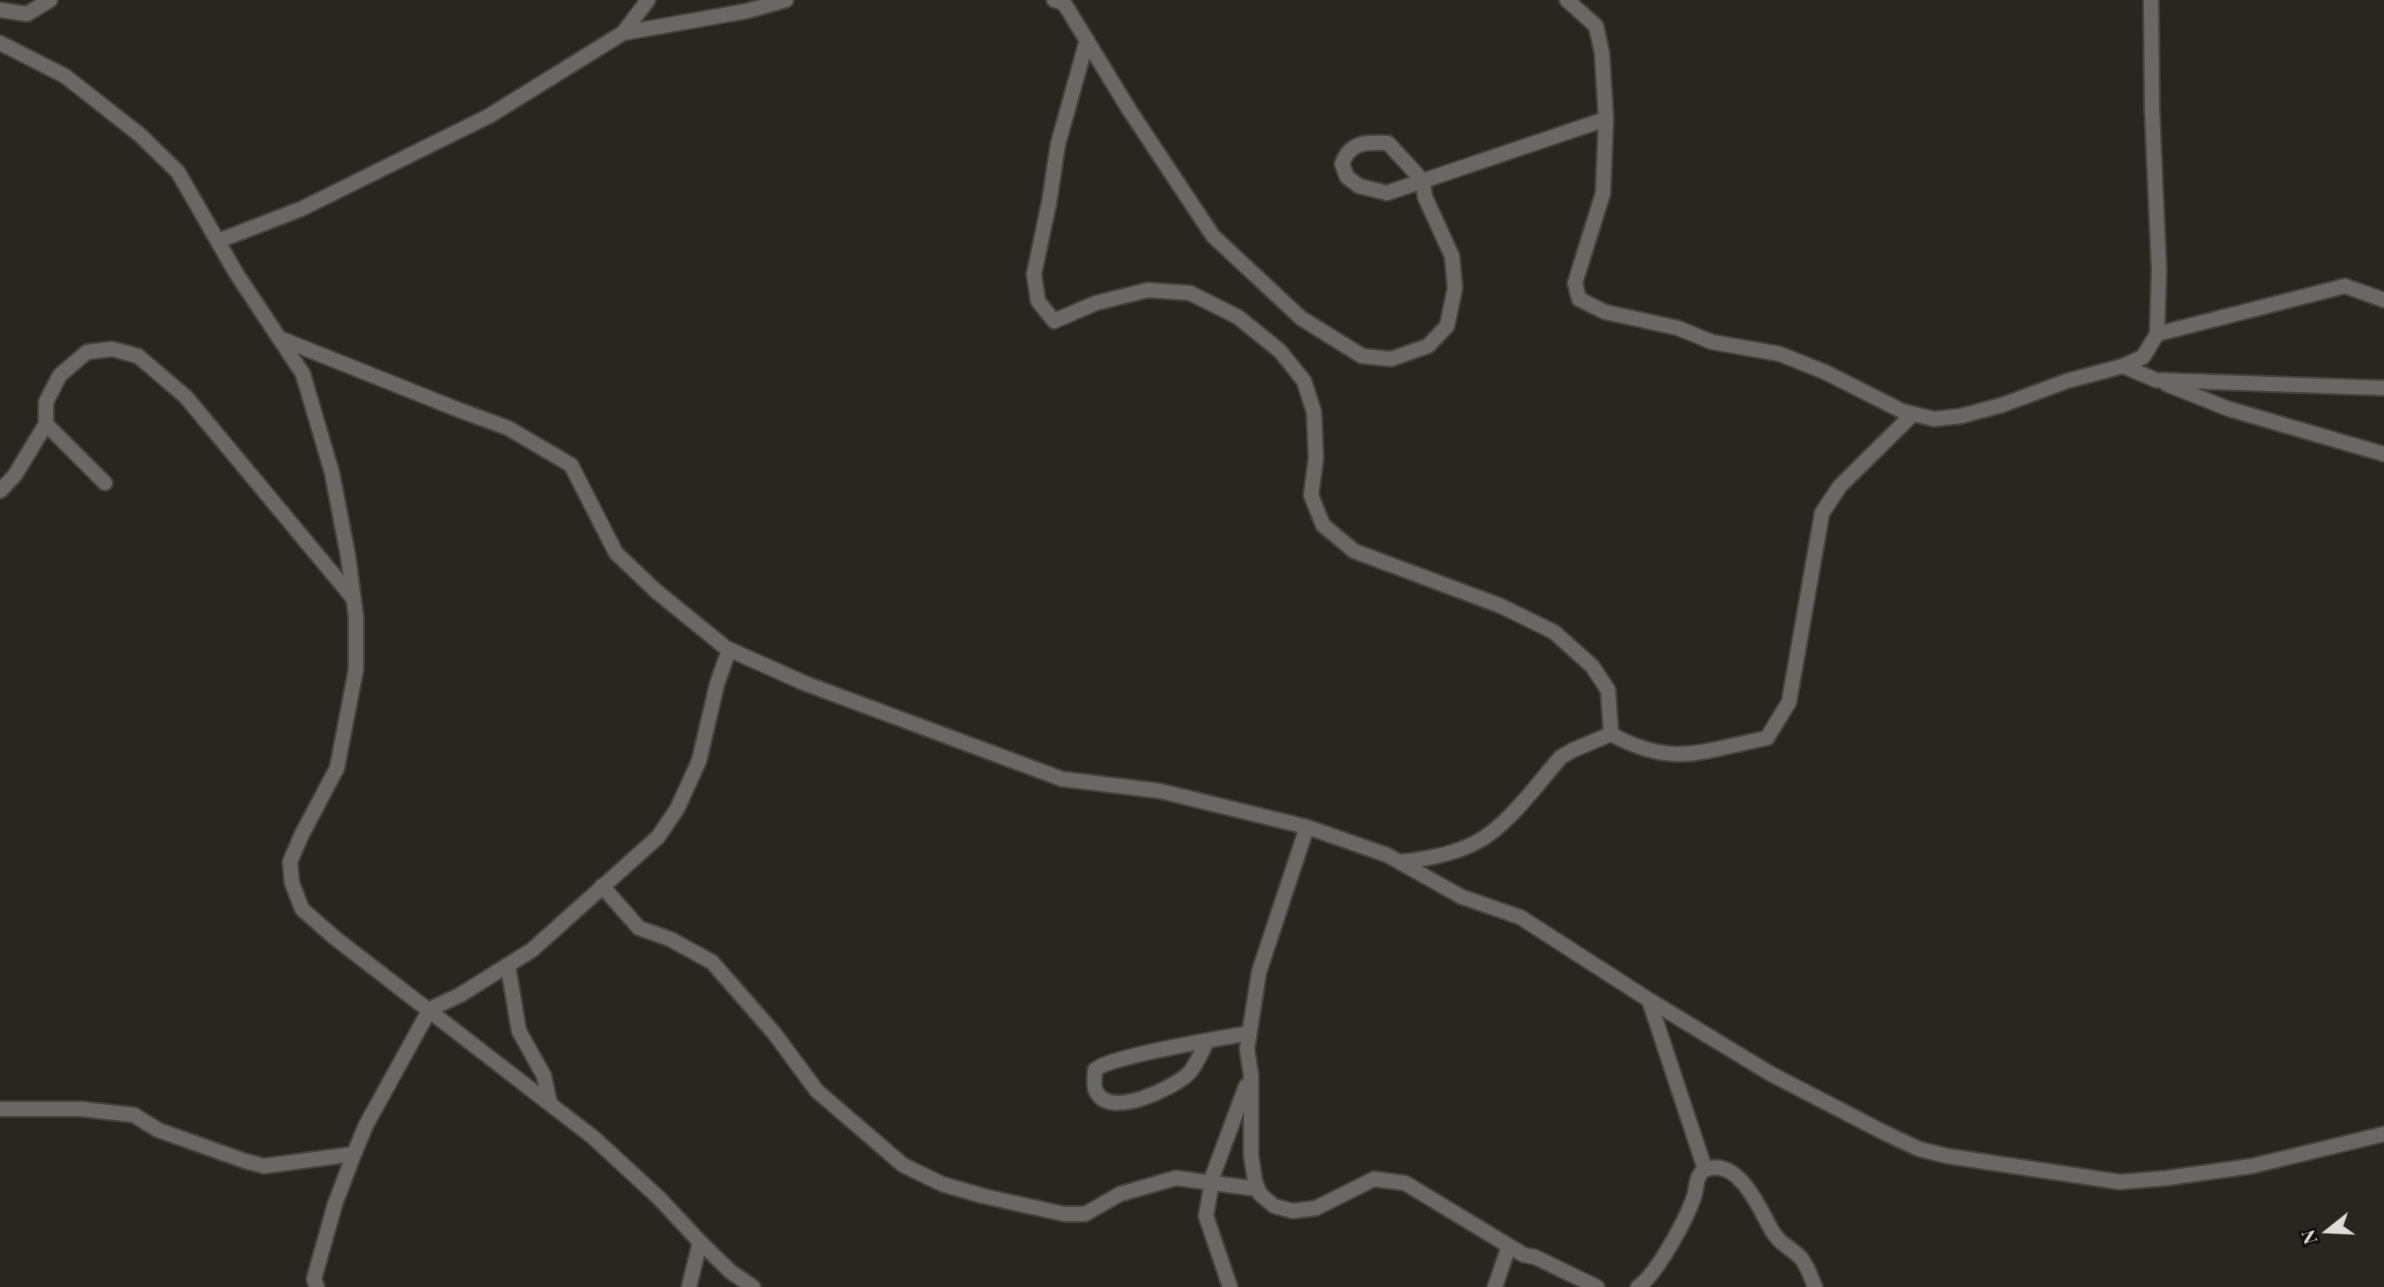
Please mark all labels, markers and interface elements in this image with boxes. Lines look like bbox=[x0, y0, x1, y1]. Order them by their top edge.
north arrow bbox=[2293, 1196, 2363, 1266]
text: N bbox=[2294, 1227, 2323, 1248]

